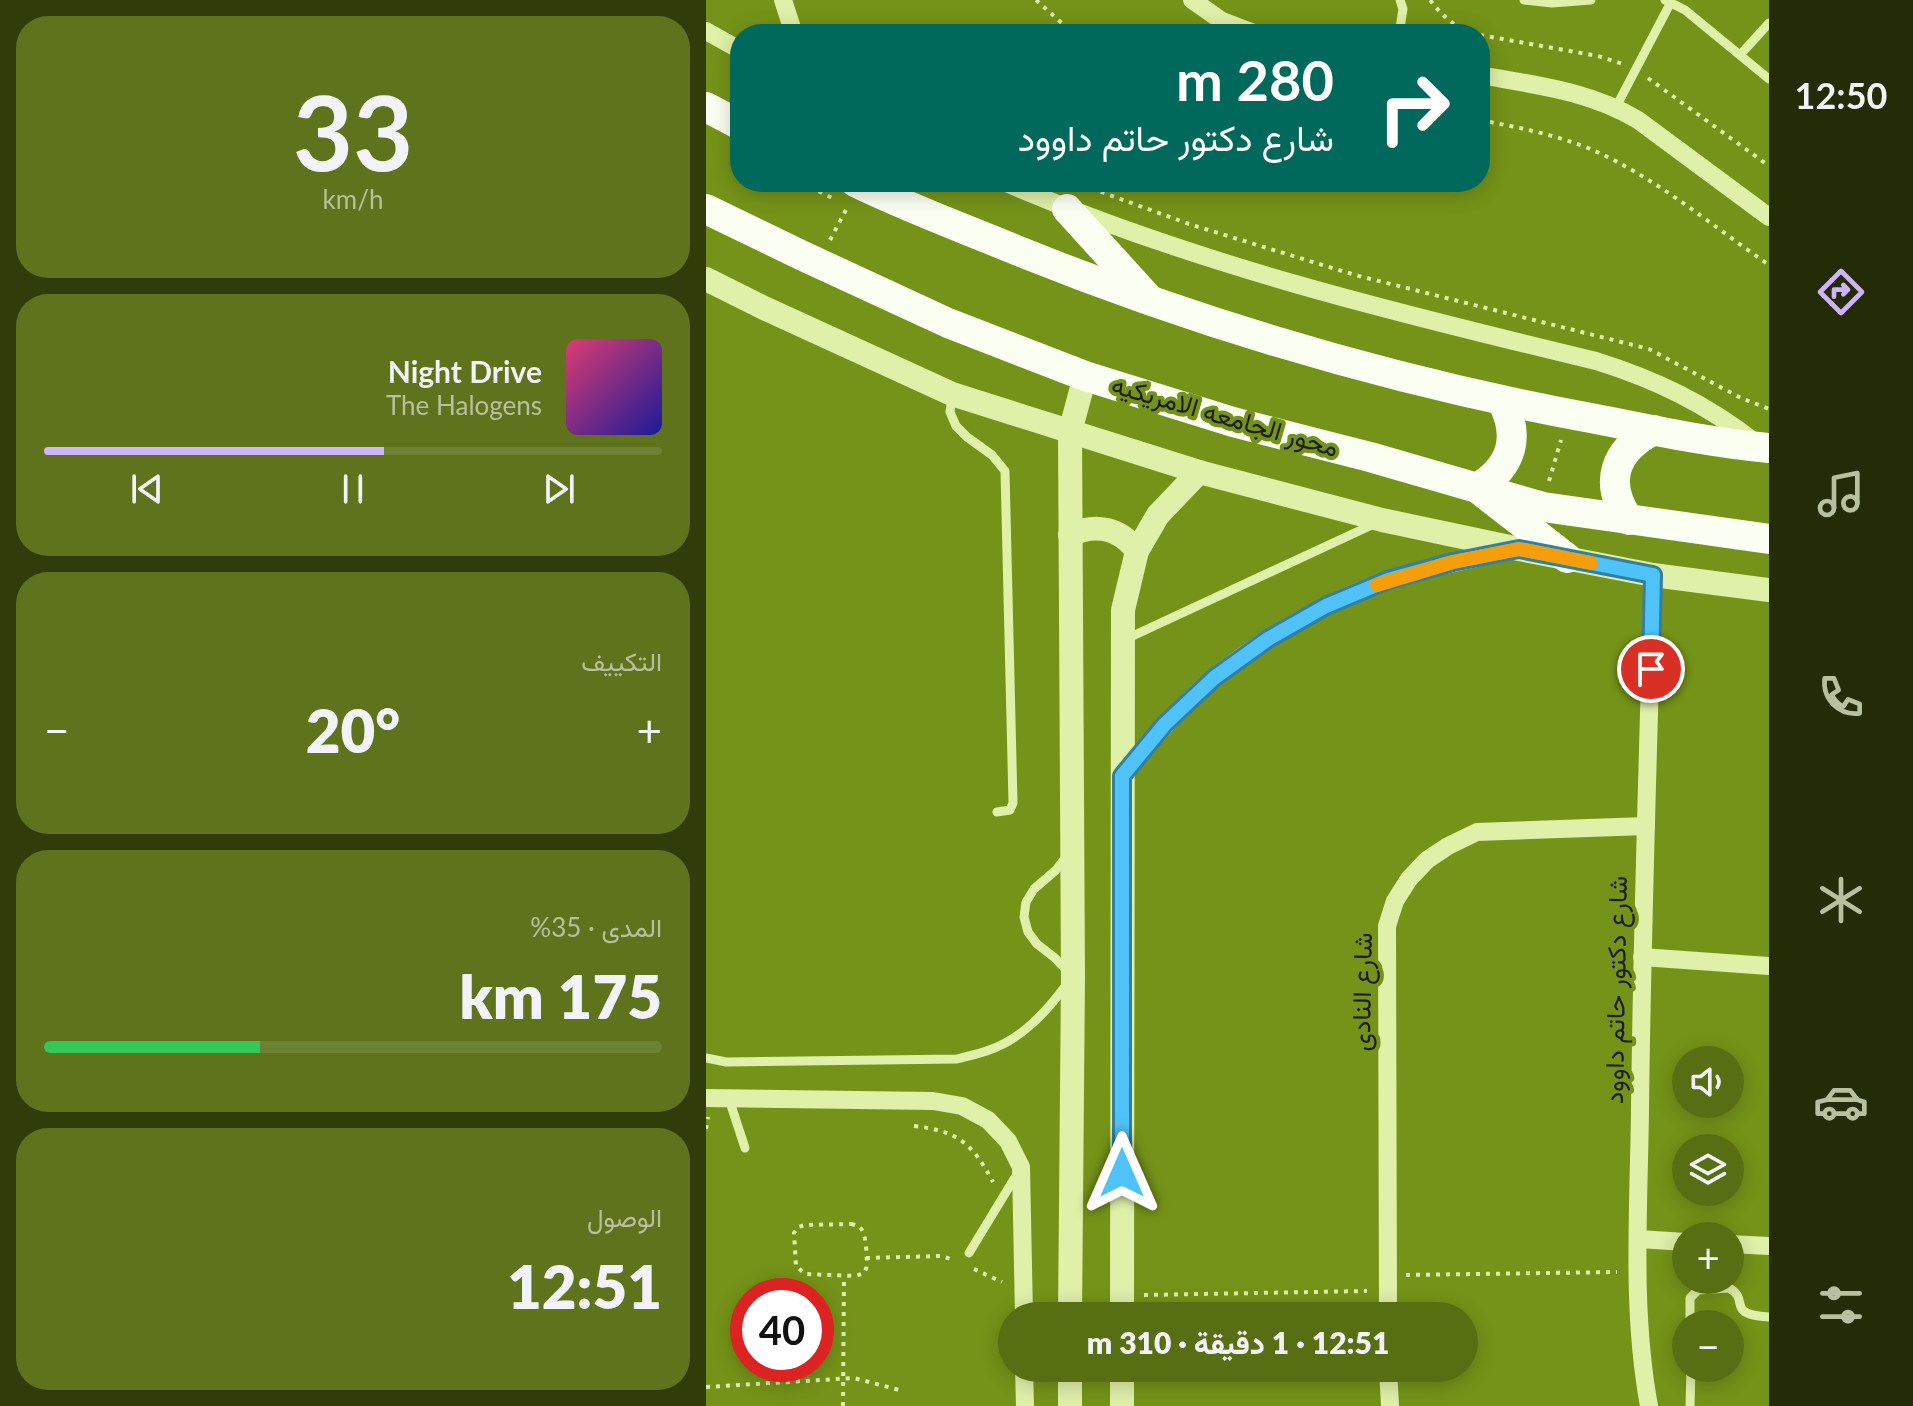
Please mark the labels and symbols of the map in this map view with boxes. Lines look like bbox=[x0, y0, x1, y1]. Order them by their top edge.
street label: محور الجامعه الامريكيه bbox=[1108, 367, 1342, 464]
pin bbox=[1617, 635, 1685, 703]
street label: شارع دكتور حاتم داوود bbox=[1597, 876, 1636, 1105]
street label: شارع النادى bbox=[1344, 932, 1381, 1052]
position arrow bbox=[1080, 1131, 1164, 1215]
speed limit sign: 40 bbox=[730, 1278, 834, 1382]

